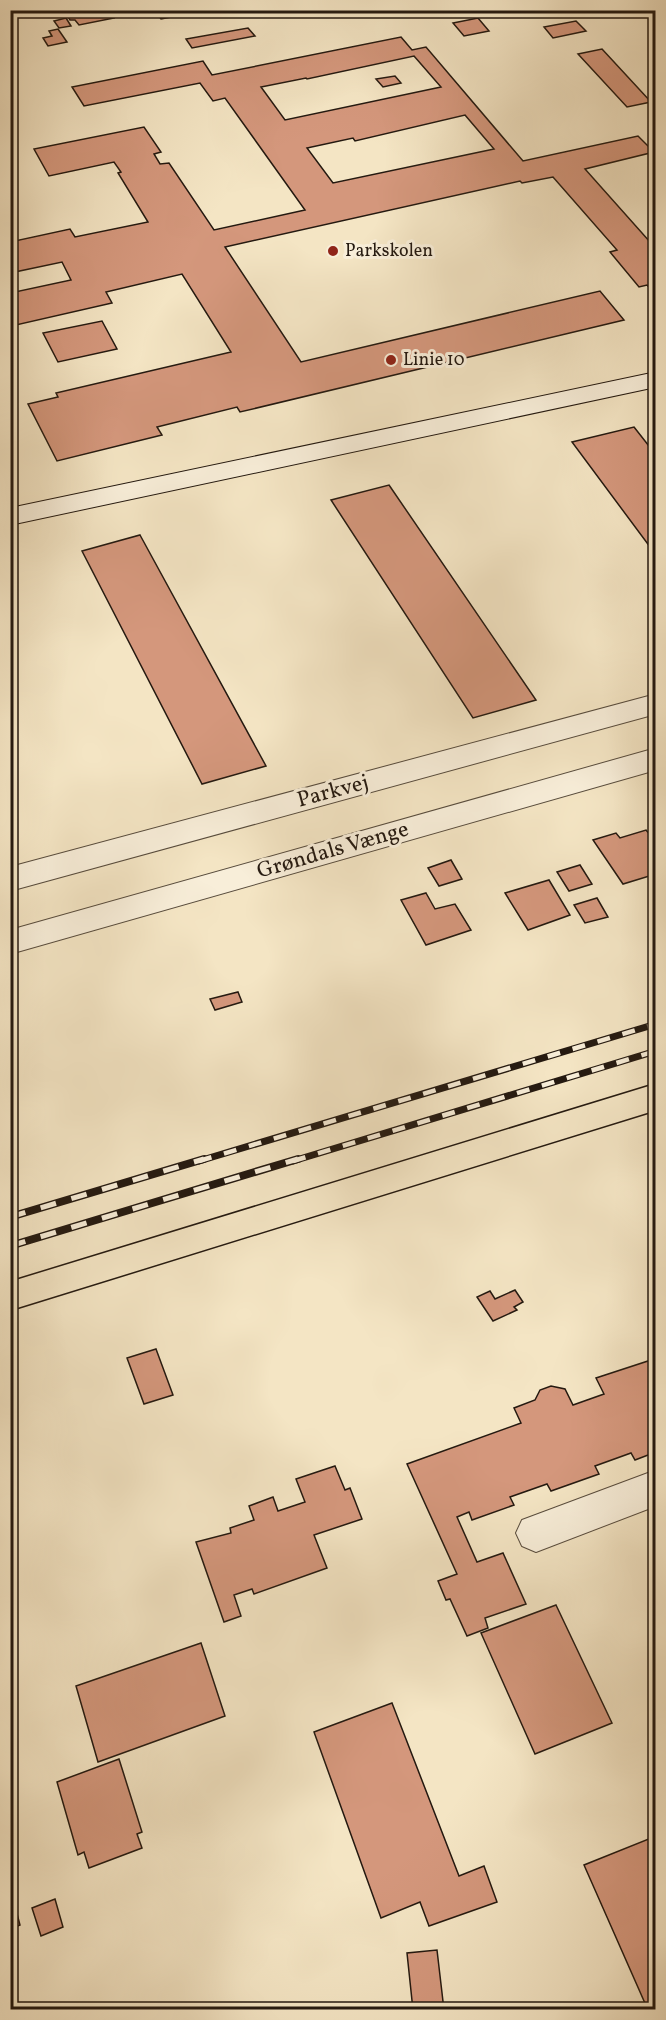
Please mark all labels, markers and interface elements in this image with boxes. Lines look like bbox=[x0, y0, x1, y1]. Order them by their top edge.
place label: Parkskolen bbox=[345, 239, 433, 264]
marker: Parkskolen bbox=[326, 244, 340, 258]
place label: Linie 10 bbox=[403, 348, 465, 373]
marker: Linie 10 bbox=[384, 353, 398, 367]
street label: Parkvej bbox=[294, 768, 372, 816]
street label: Grøndals Vænge bbox=[253, 815, 413, 887]

